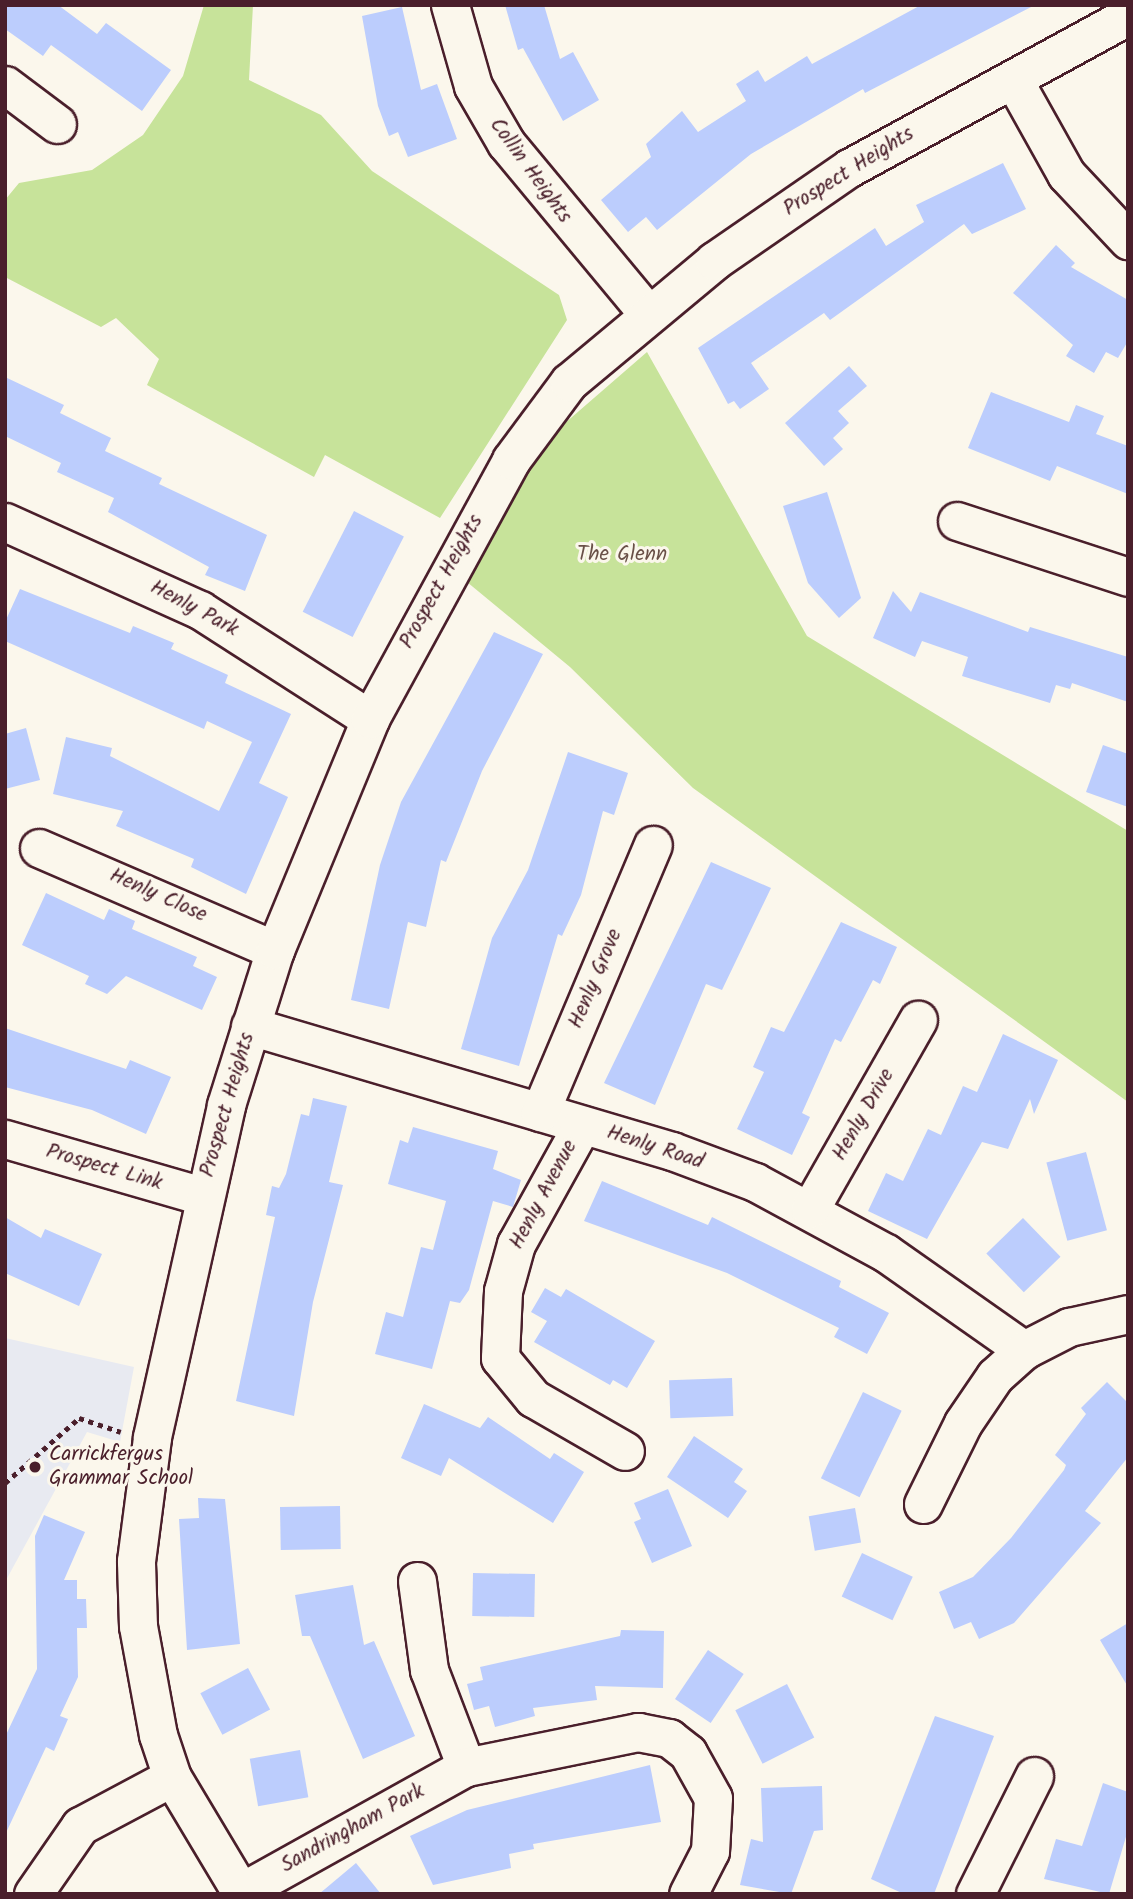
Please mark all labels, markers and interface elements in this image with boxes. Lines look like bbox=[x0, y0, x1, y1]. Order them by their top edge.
street label: Collin Heights bbox=[483, 114, 577, 228]
street label: Prospect Heights bbox=[779, 122, 919, 222]
street label: Prospect Heights bbox=[395, 511, 489, 653]
park label: The Glenn bbox=[577, 542, 667, 568]
street label: Henly Park bbox=[146, 575, 242, 643]
street label: Henly Close bbox=[105, 863, 211, 929]
street label: Henly Grove bbox=[564, 925, 628, 1033]
street label: Prospect Heights bbox=[195, 1030, 261, 1180]
street label: Henly Drive bbox=[828, 1065, 900, 1165]
street label: Henly Road bbox=[603, 1121, 707, 1175]
street label: Henly Avenue bbox=[505, 1136, 583, 1254]
street label: Prospect Link bbox=[43, 1139, 165, 1197]
place label: Carrickfergus Grammar School bbox=[49, 1442, 193, 1492]
marker: Carrickfergus Grammar School bbox=[27, 1459, 43, 1475]
street label: Sandringham Park bbox=[277, 1779, 429, 1879]

